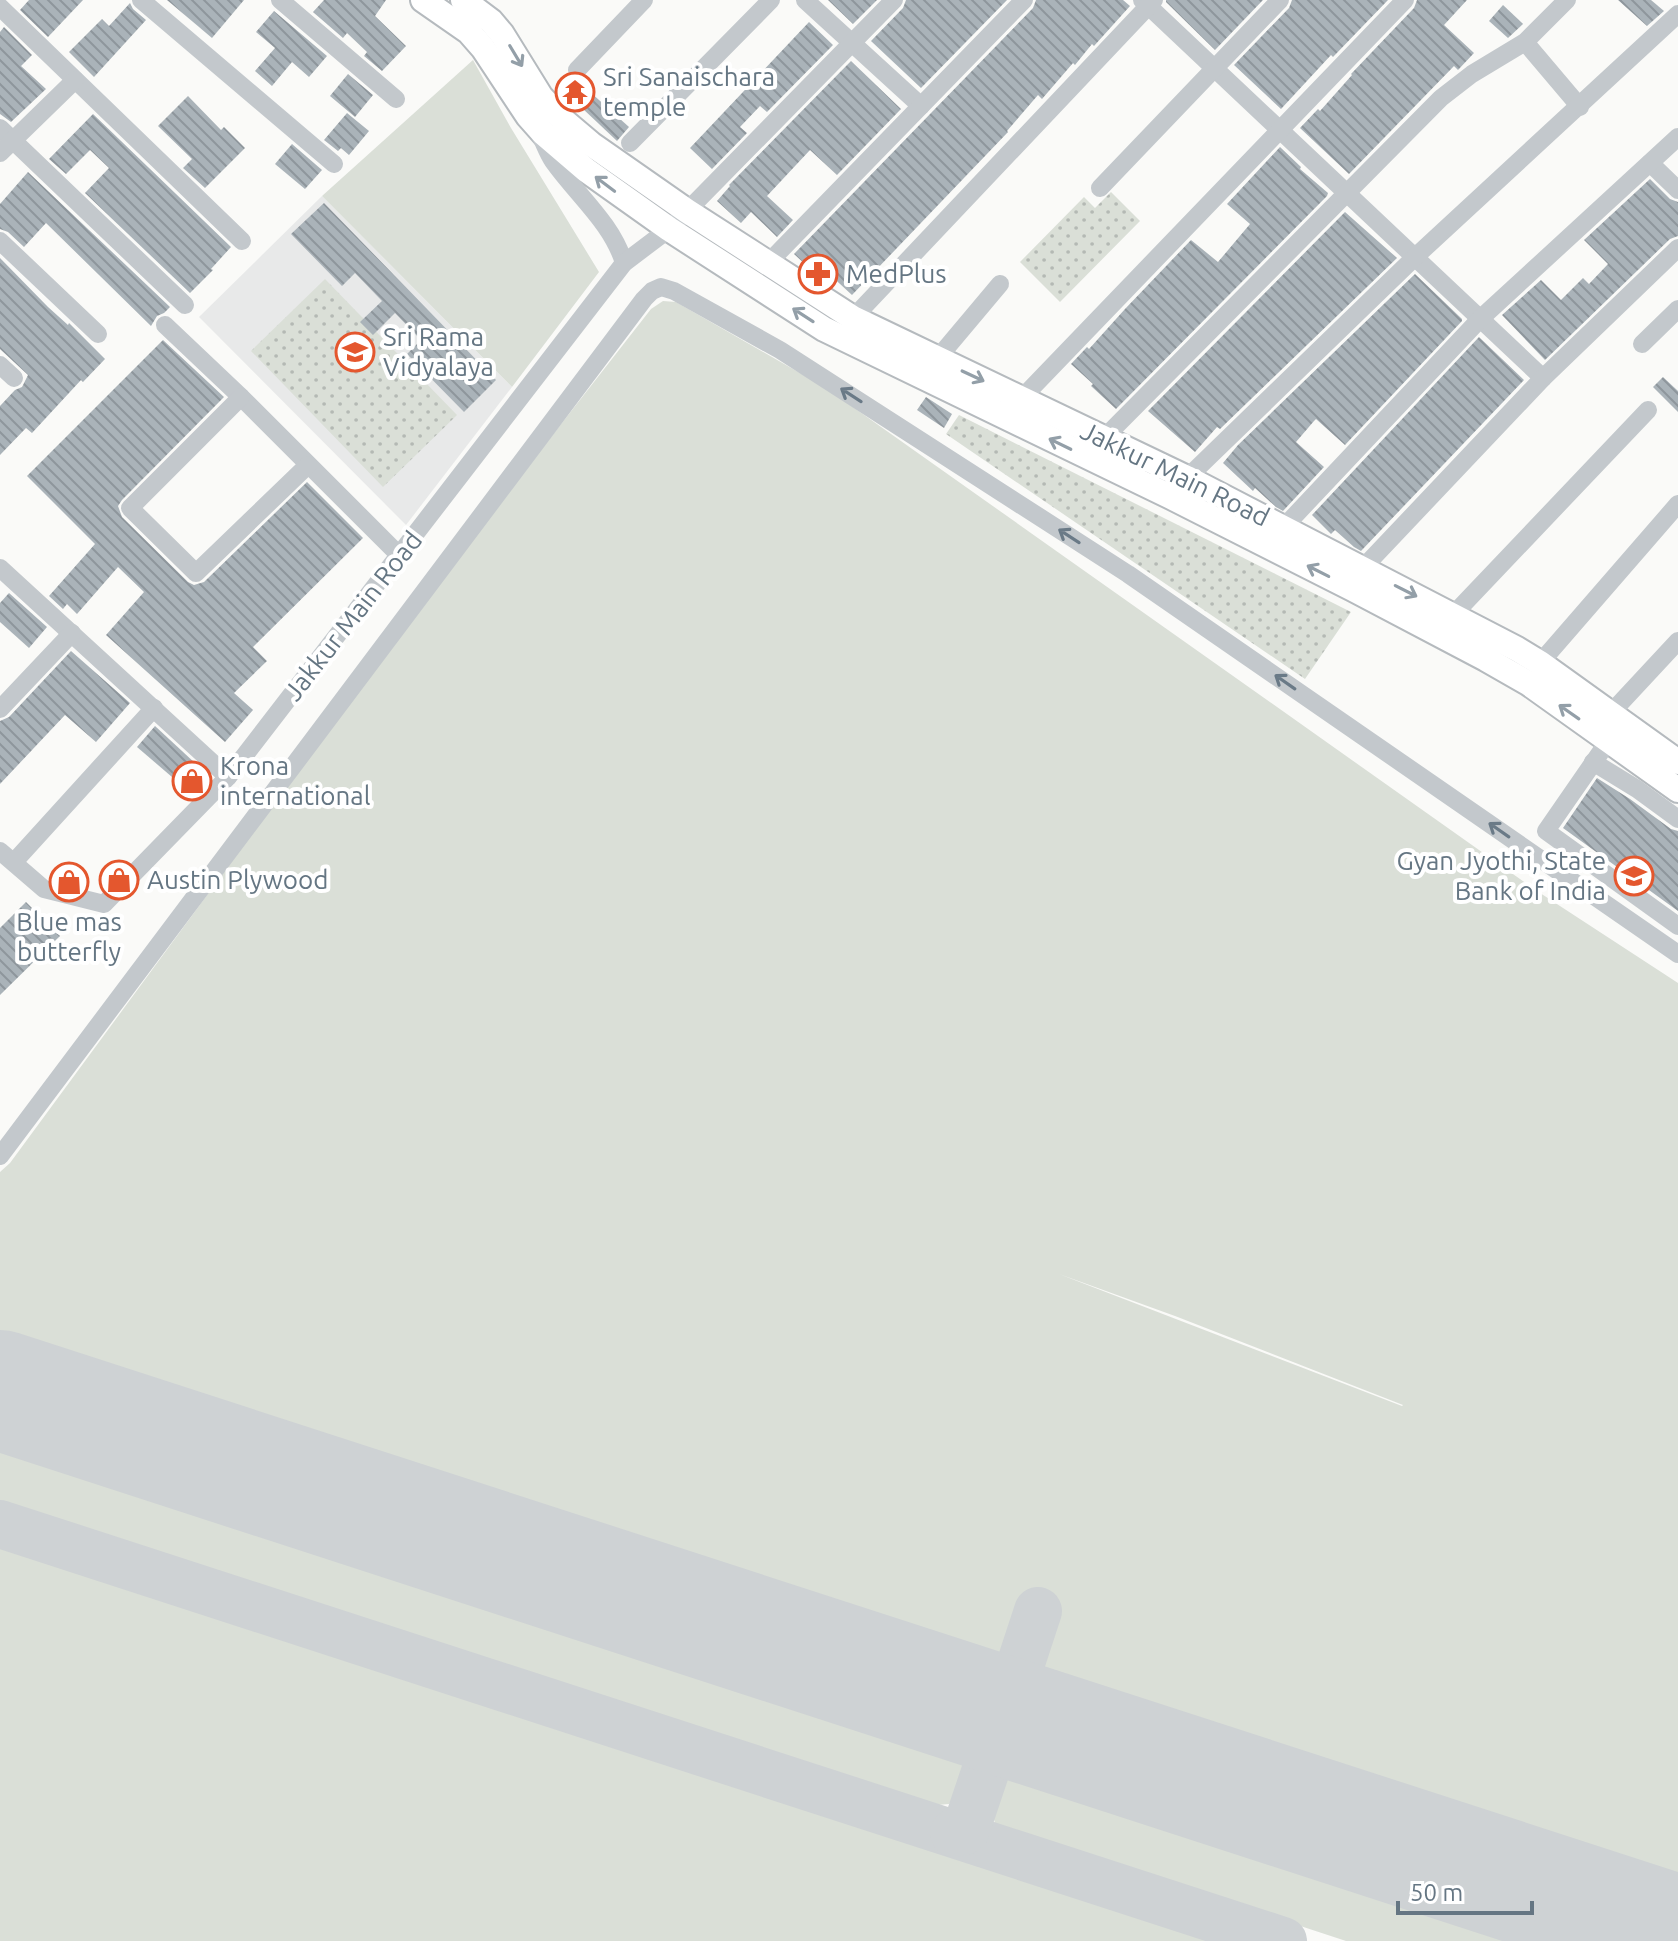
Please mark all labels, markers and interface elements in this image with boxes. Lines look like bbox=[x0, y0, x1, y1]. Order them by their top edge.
one-way arrow bbox=[508, 44, 524, 67]
place label: Sri Sanaischara temple bbox=[603, 62, 775, 121]
temple icon: Sri Sanaischara temple bbox=[554, 71, 596, 113]
one-way arrow bbox=[595, 176, 616, 193]
pharmacy icon: MedPlus bbox=[797, 253, 839, 295]
place label: MedPlus bbox=[846, 259, 947, 288]
one-way arrow bbox=[792, 307, 814, 324]
place label: Sri Rama Vidyalaya bbox=[383, 322, 494, 381]
school or university icon: Sri Rama Vidyalaya bbox=[334, 331, 376, 373]
one-way arrow bbox=[960, 369, 984, 384]
one-way arrow bbox=[840, 387, 863, 403]
street label: Jakkur Main Road bbox=[1076, 415, 1274, 532]
one-way arrow bbox=[1048, 436, 1072, 451]
street label: Jakkur Main Road bbox=[278, 526, 427, 706]
one-way arrow bbox=[1059, 528, 1081, 545]
one-way arrow bbox=[1307, 563, 1331, 579]
one-way arrow bbox=[1394, 584, 1418, 600]
one-way arrow bbox=[1274, 674, 1296, 690]
one-way arrow bbox=[1559, 704, 1581, 720]
place label: Krona international bbox=[220, 751, 371, 810]
shop icon: Krona international bbox=[171, 760, 213, 802]
one-way arrow bbox=[1488, 822, 1510, 838]
place label: Gyan Jyothi, State Bank of India bbox=[1396, 846, 1606, 905]
school or university icon: Gyan Jyothi, State Bank of India bbox=[1613, 855, 1655, 897]
shop icon: Austin Plywood bbox=[98, 859, 140, 901]
shop icon: Blue mas butterfly bbox=[48, 861, 90, 903]
place label: Austin Plywood bbox=[147, 865, 328, 894]
place label: Blue mas butterfly bbox=[16, 907, 122, 966]
scale bar bbox=[1398, 1865, 1532, 1915]
text: 50 m bbox=[1410, 1879, 1463, 1906]

